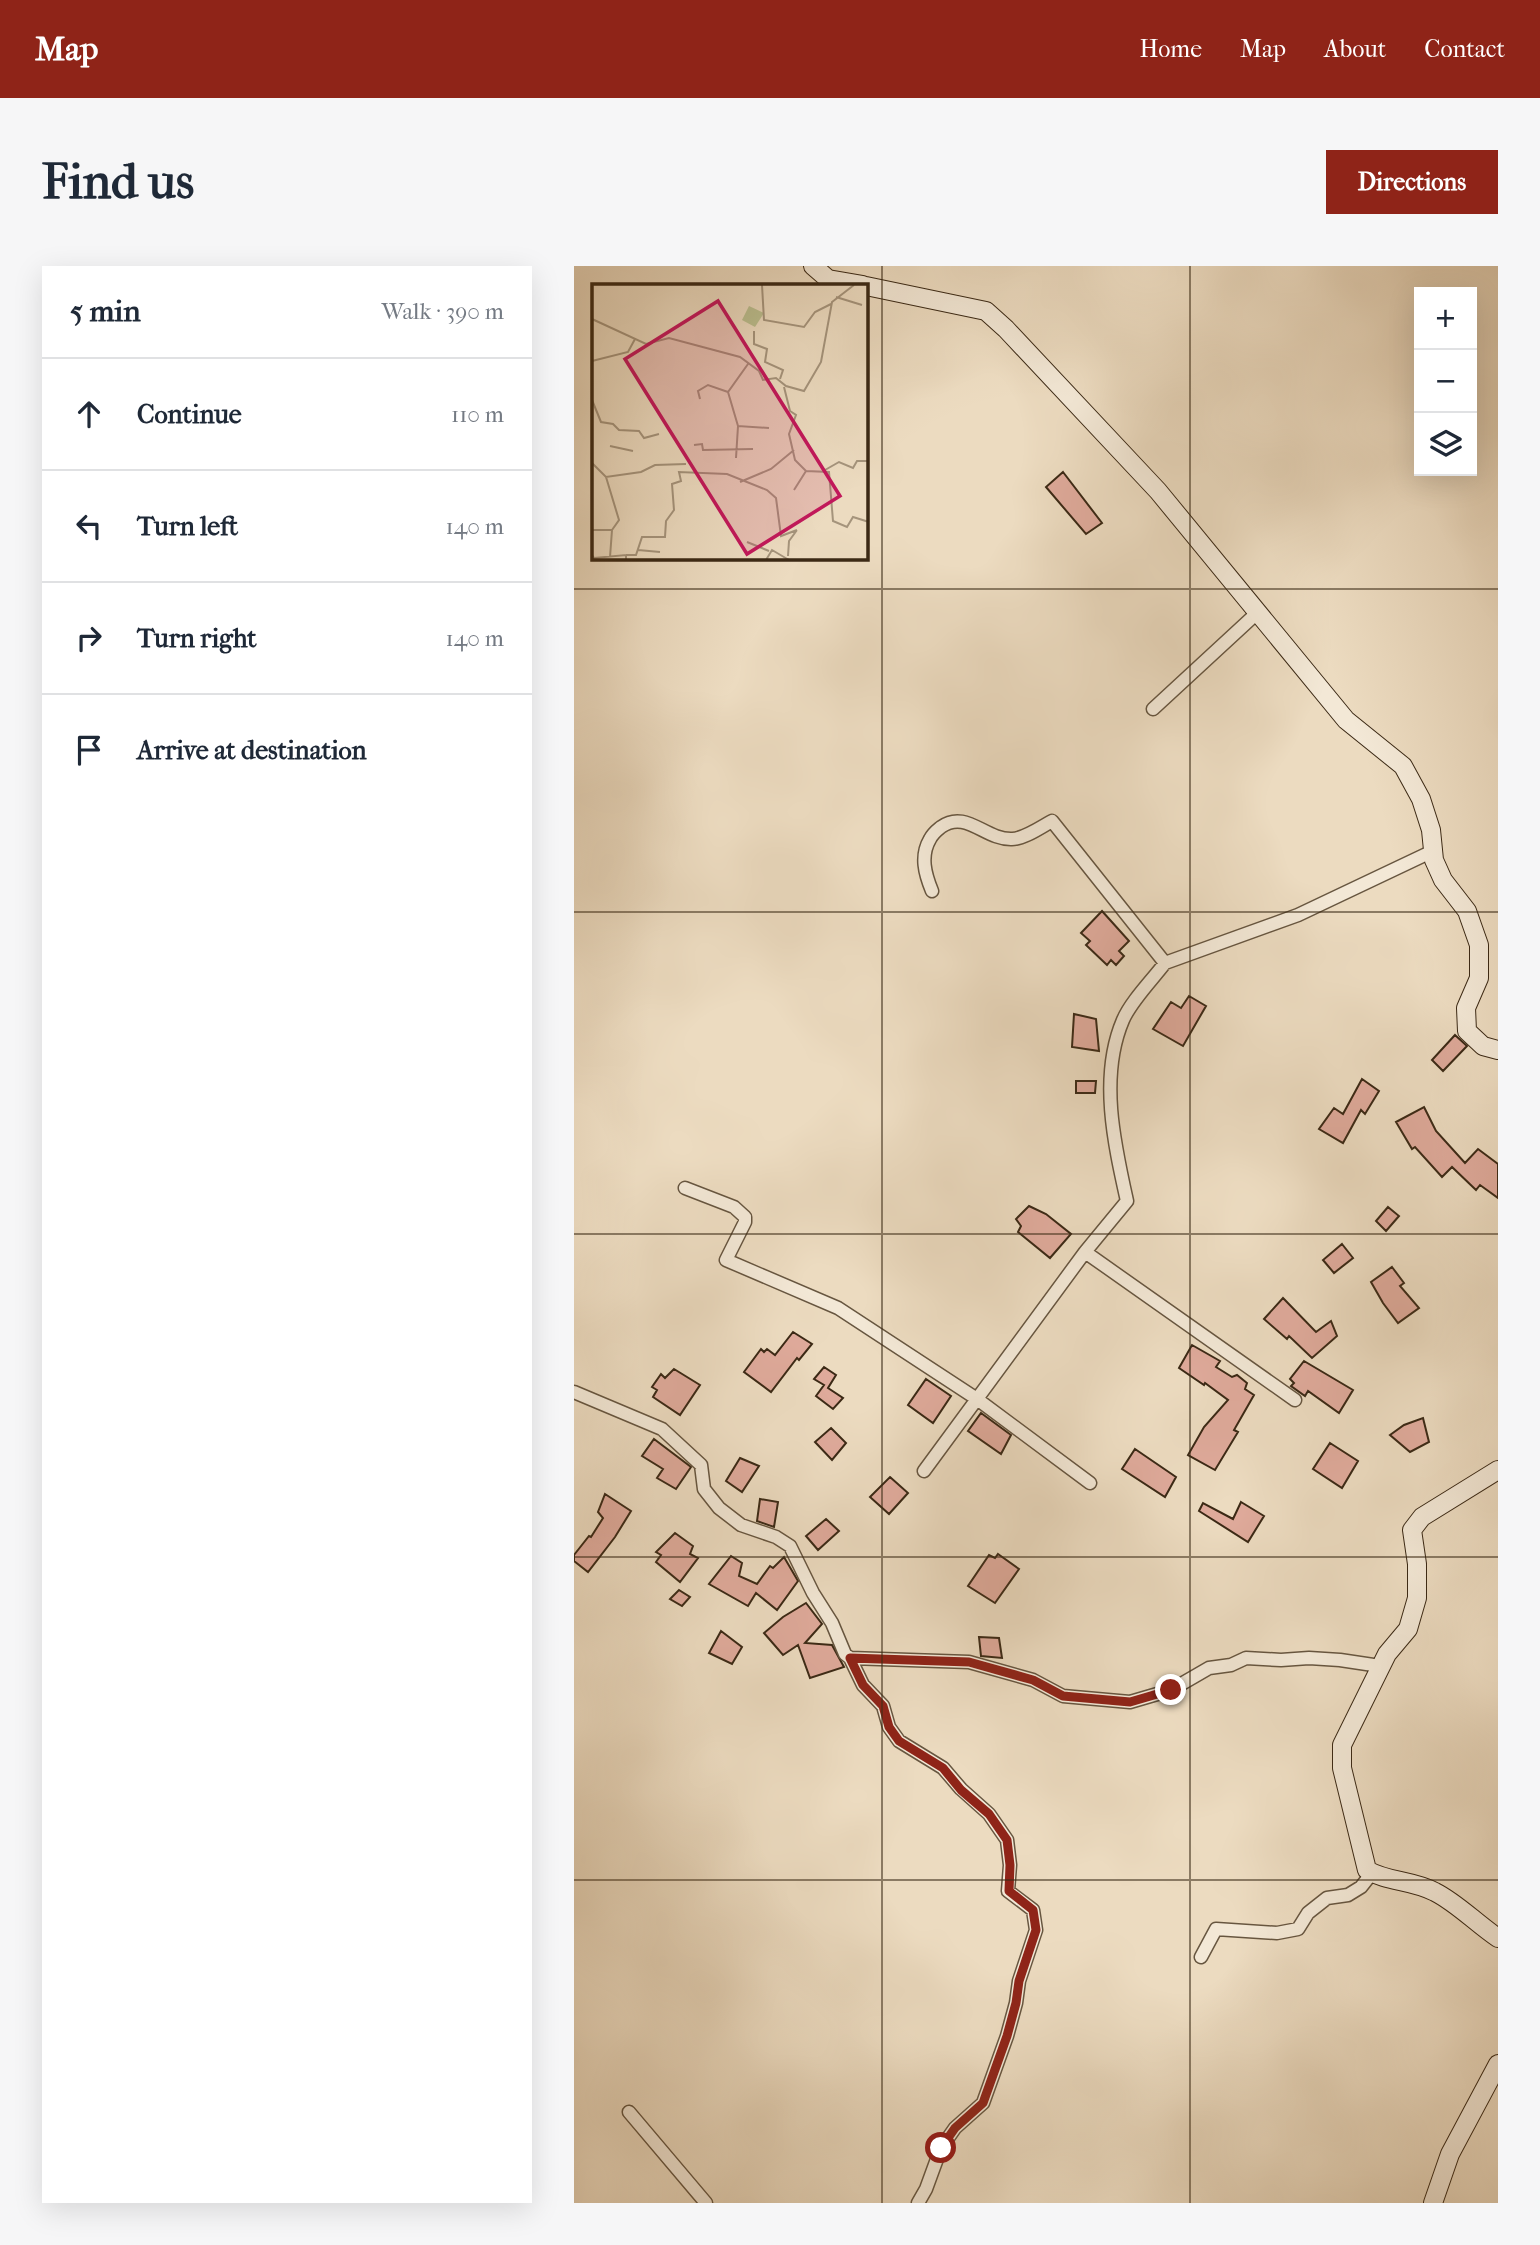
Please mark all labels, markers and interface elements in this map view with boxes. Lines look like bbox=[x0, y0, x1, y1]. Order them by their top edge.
text: Map bbox=[35, 30, 98, 69]
text: Home bbox=[1140, 35, 1202, 63]
text: Map bbox=[1240, 35, 1286, 63]
text: About bbox=[1324, 35, 1386, 63]
text: Contact bbox=[1424, 35, 1505, 63]
button: Directions bbox=[1326, 150, 1498, 214]
text: Find us bbox=[42, 153, 194, 211]
inset map bbox=[592, 284, 868, 560]
map controls bbox=[1414, 287, 1477, 476]
button: + bbox=[1414, 287, 1477, 350]
text: 5 min bbox=[70, 294, 141, 329]
text: Walk · 390 m bbox=[381, 298, 504, 325]
button: − bbox=[1414, 350, 1477, 413]
icon: ahead bbox=[70, 395, 108, 433]
text: Continue bbox=[137, 399, 242, 430]
text: 110 m bbox=[451, 401, 504, 428]
button: layers bbox=[1414, 413, 1477, 476]
icon: left bbox=[70, 507, 108, 545]
text: Turn left bbox=[137, 511, 238, 542]
text: 140 m bbox=[445, 513, 504, 540]
icon: right bbox=[70, 619, 108, 657]
text: Turn right bbox=[137, 623, 257, 654]
text: 140 m bbox=[445, 625, 504, 652]
icon: arrive bbox=[70, 731, 108, 769]
text: Arrive at destination bbox=[137, 735, 367, 766]
route end bbox=[1155, 1674, 1186, 1705]
route start bbox=[925, 2132, 956, 2163]

